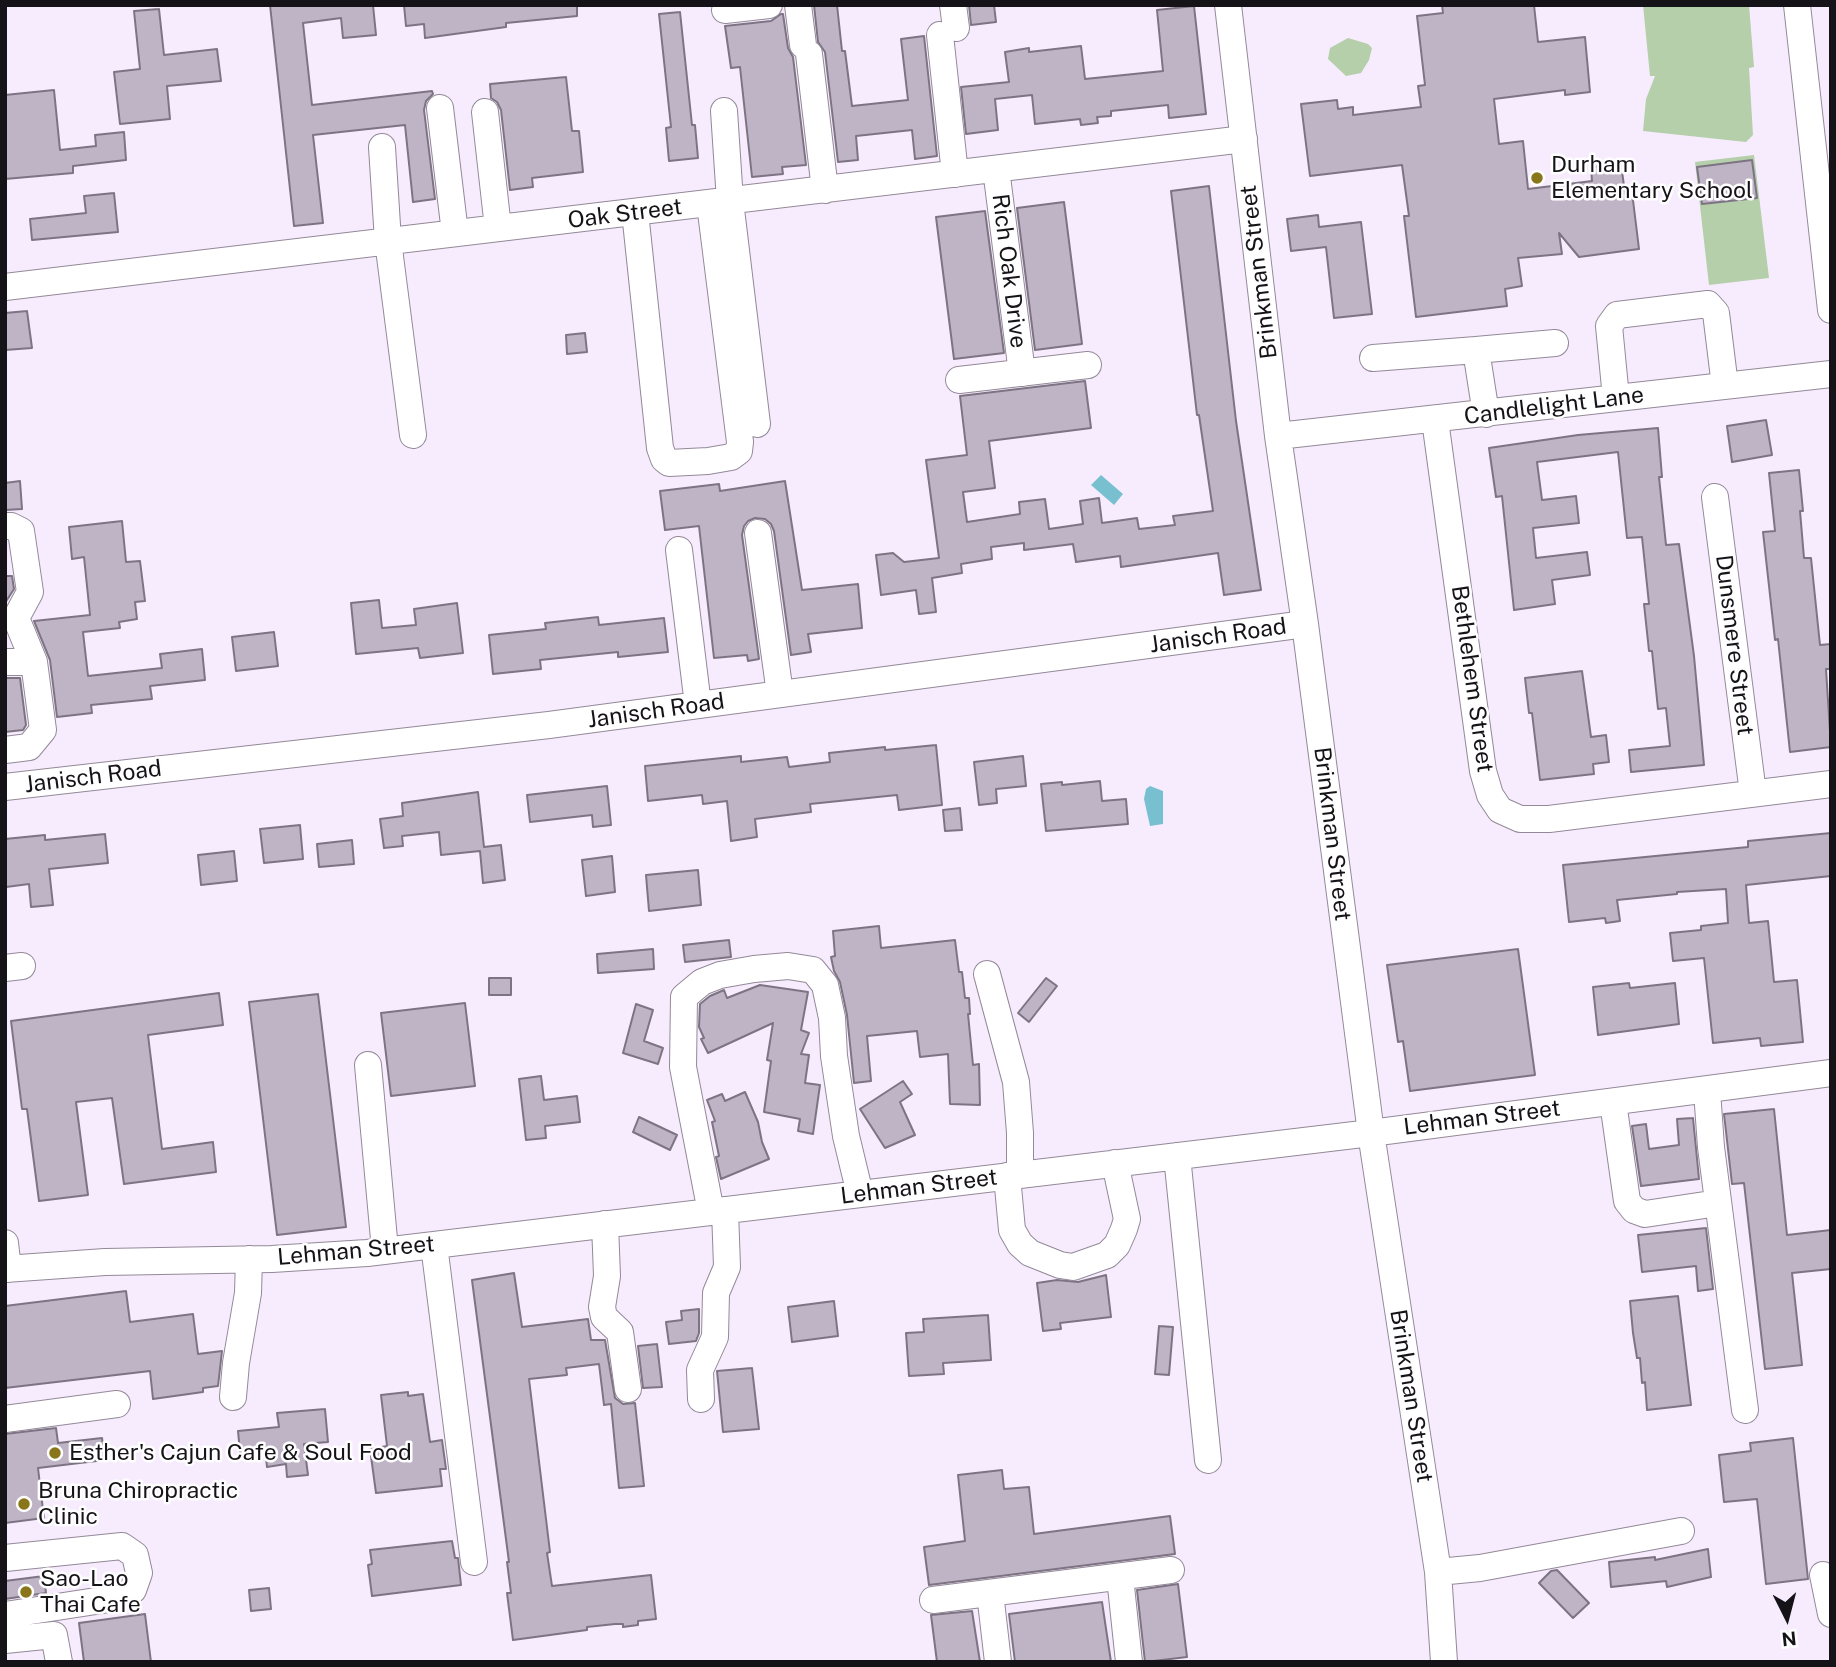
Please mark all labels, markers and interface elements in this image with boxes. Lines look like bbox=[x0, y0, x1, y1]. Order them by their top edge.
place label: Durham Elementary School bbox=[1551, 151, 1753, 205]
marker: Durham Elementary School bbox=[1529, 170, 1545, 186]
street label: Brinkman Street bbox=[1235, 183, 1283, 361]
street label: Rich Oak Drive bbox=[986, 192, 1032, 350]
street label: Oak Street bbox=[566, 193, 684, 235]
street label: Candlelight Lane bbox=[1462, 381, 1646, 431]
street label: Dunsmere Street bbox=[1709, 553, 1759, 737]
street label: Bethlehem Street bbox=[1445, 584, 1499, 774]
street label: Janisch Road bbox=[1148, 613, 1288, 659]
street label: Janisch Road bbox=[586, 688, 726, 734]
street label: Brinkman Street bbox=[1308, 745, 1356, 923]
street label: Janisch Road bbox=[23, 755, 163, 799]
street label: Lehman Street bbox=[1402, 1095, 1562, 1141]
street label: Lehman Street bbox=[839, 1164, 999, 1210]
street label: Lehman Street bbox=[276, 1230, 436, 1272]
street label: Brinkman Street bbox=[1384, 1307, 1438, 1485]
place label: Esther's Cajun Cafe & Soul Food bbox=[69, 1439, 412, 1467]
marker: Esther's Cajun Cafe & Soul Food bbox=[47, 1445, 63, 1461]
place label: Bruna Chiropractic Clinic bbox=[38, 1477, 238, 1531]
marker: Bruna Chiropractic Clinic bbox=[16, 1496, 32, 1512]
place label: Sao-Lao Thai Cafe bbox=[40, 1565, 141, 1619]
north arrow bbox=[1752, 1583, 1822, 1653]
marker: Sao-Lao Thai Cafe bbox=[18, 1584, 34, 1600]
text: N bbox=[1781, 1627, 1798, 1651]

